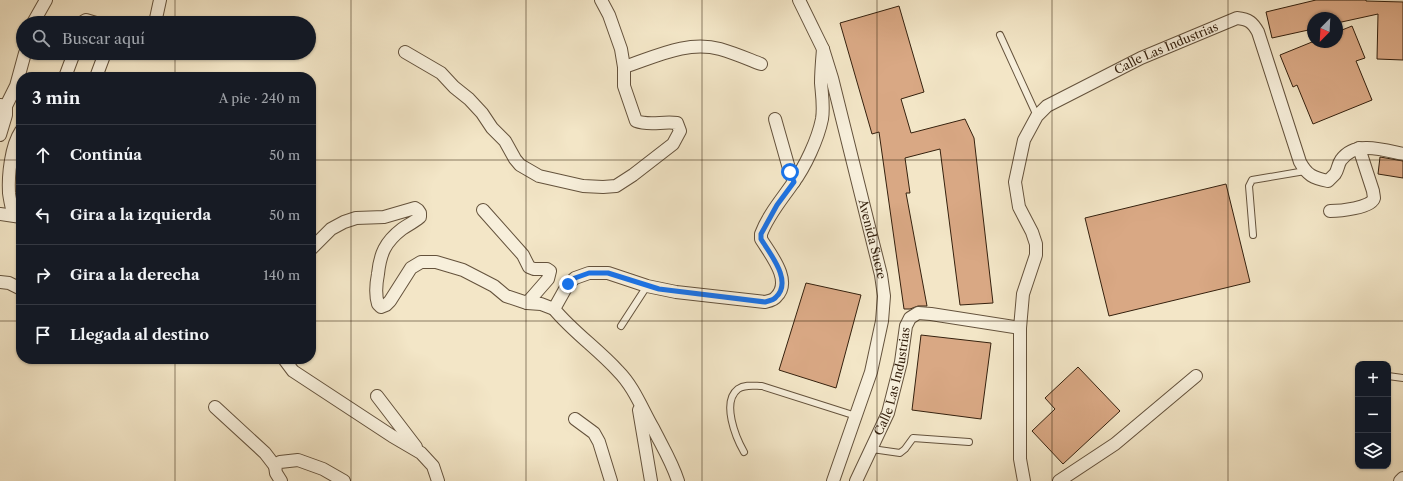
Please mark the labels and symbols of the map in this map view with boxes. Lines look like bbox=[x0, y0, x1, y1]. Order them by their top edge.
north arrow bbox=[1307, 12, 1343, 48]
street label: Calle Las Industrias bbox=[1112, 19, 1220, 77]
route start bbox=[781, 163, 799, 181]
street label: Avenida Sucre bbox=[855, 197, 889, 280]
route end bbox=[559, 275, 577, 293]
street label: Calle Las Industrias bbox=[871, 326, 913, 438]

